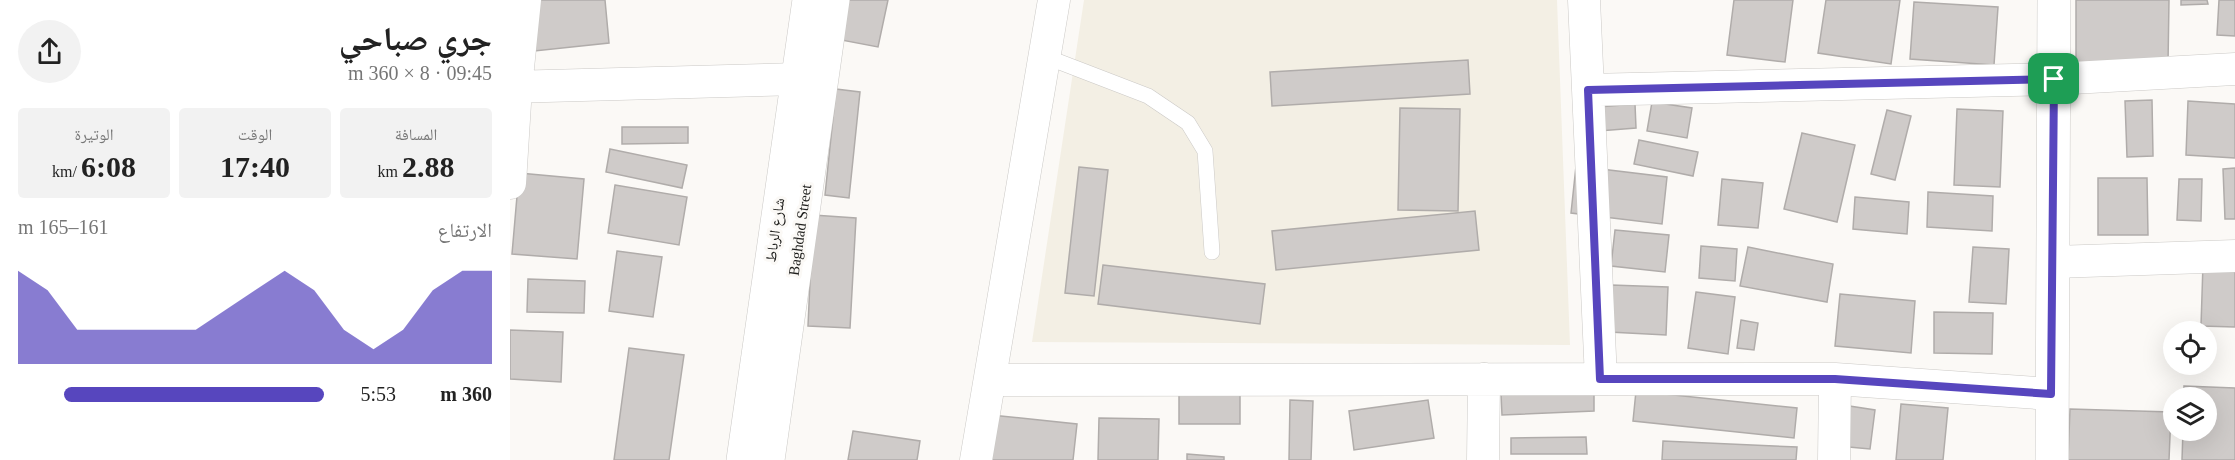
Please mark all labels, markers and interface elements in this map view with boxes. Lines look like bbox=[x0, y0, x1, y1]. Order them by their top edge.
button: share bbox=[18, 20, 81, 83]
text: جري صباحي bbox=[339, 21, 492, 57]
pin bbox=[2028, 53, 2079, 104]
text: 09:45 · 8 × 360 m bbox=[348, 62, 492, 84]
icon: arrive bbox=[2037, 62, 2070, 95]
text: الوتيرة bbox=[75, 126, 113, 143]
text: الوقت bbox=[238, 126, 272, 143]
text: المسافة bbox=[395, 126, 437, 143]
text: 6:08 bbox=[81, 150, 136, 183]
text: 17:40 bbox=[220, 150, 290, 183]
text: 2.88 bbox=[402, 150, 454, 183]
text: /km bbox=[52, 163, 81, 180]
text: km bbox=[378, 163, 402, 180]
street label: Baghdad Street bbox=[786, 182, 814, 277]
street label: شارع الرباط bbox=[763, 197, 789, 263]
text: 161–165 m bbox=[18, 216, 109, 238]
text: الارتفاع bbox=[437, 219, 492, 241]
map controls bbox=[2163, 321, 2217, 441]
button: locate bbox=[2163, 321, 2217, 375]
text: 5:53 bbox=[360, 383, 396, 405]
text: 360 m bbox=[440, 383, 492, 405]
button: layers bbox=[2163, 387, 2217, 441]

